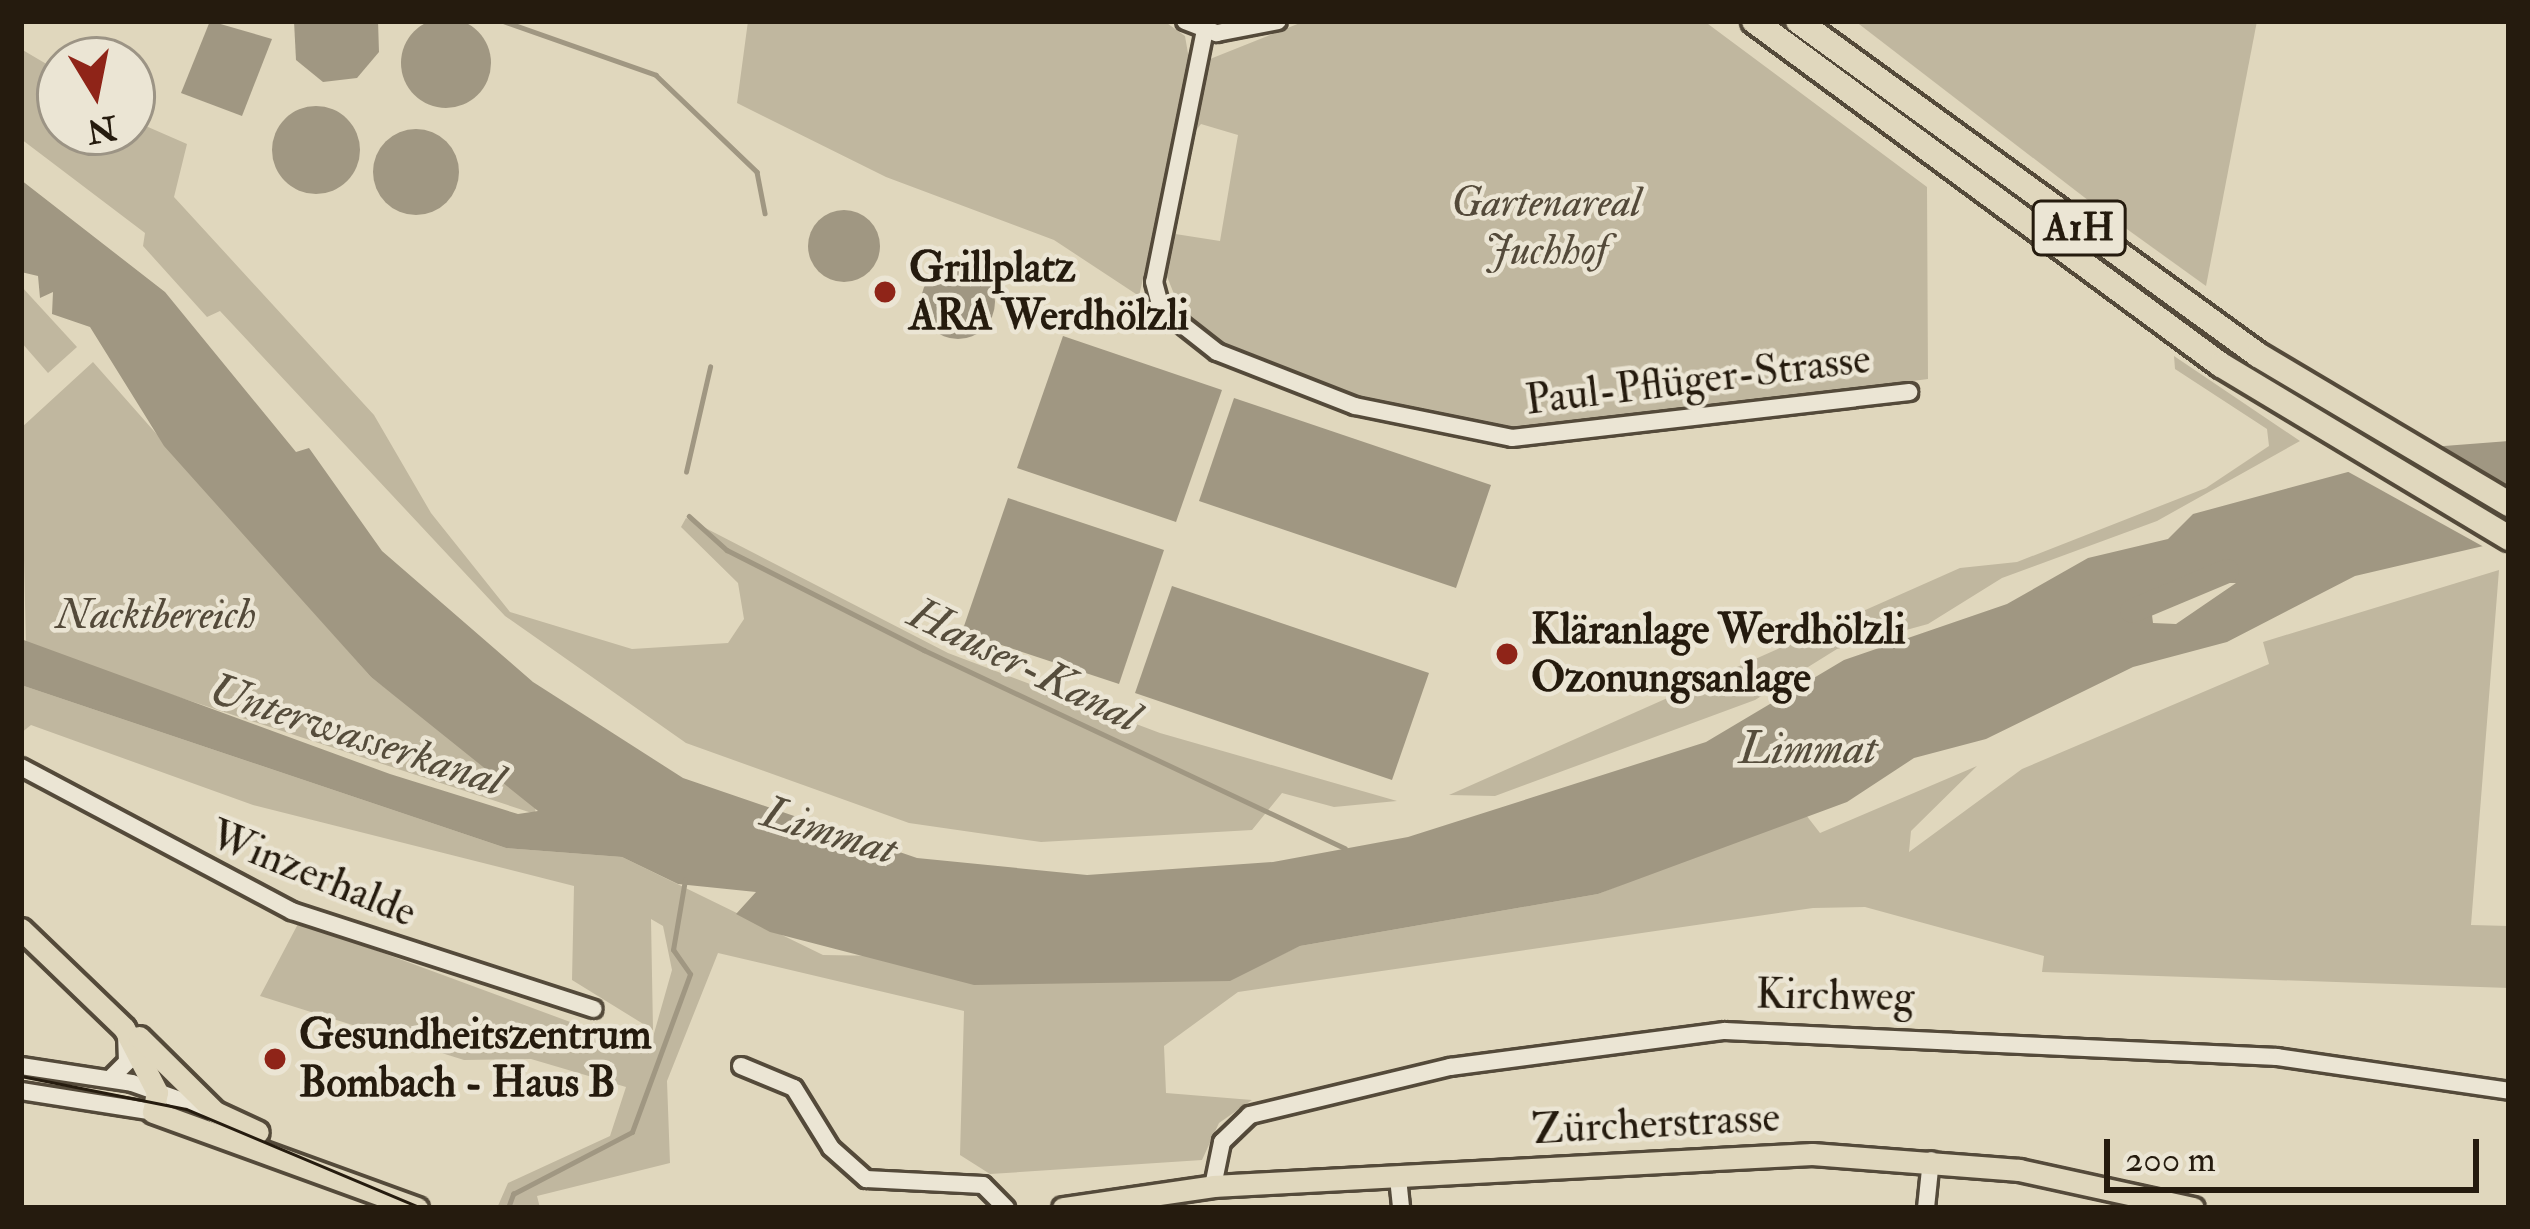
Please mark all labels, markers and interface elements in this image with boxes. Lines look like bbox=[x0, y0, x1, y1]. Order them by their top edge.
north arrow bbox=[36, 36, 156, 156]
text: N bbox=[84, 106, 120, 152]
park label: Gartenareal Juchhof bbox=[1451, 178, 1641, 276]
road number: A1H bbox=[2031, 195, 2127, 261]
place label: Grillplatz ARA Werdhölzli bbox=[909, 243, 1189, 342]
marker: Grillplatz ARA Werdhölzli bbox=[872, 279, 898, 305]
street label: Paul-Pflüger-Strasse bbox=[1523, 334, 1873, 426]
water label: Hauser-Kanal bbox=[900, 587, 1148, 745]
park label: Nacktbereich bbox=[56, 590, 256, 640]
place label: Kläranlage Werdhölzli Ozonungsanlage bbox=[1531, 605, 1906, 704]
marker: Kläranlage Werdhölzli Ozonungsanlage bbox=[1494, 641, 1520, 667]
water label: Unterwasserkanal bbox=[202, 663, 510, 809]
water label: Limmat bbox=[1739, 723, 1877, 777]
water label: Limmat bbox=[755, 786, 903, 878]
street label: Winzerhalde bbox=[203, 810, 423, 938]
street label: Kirchweg bbox=[1755, 969, 1915, 1023]
place label: Gesundheitszentrum Bombach - Haus B bbox=[299, 1010, 652, 1108]
marker: Gesundheitszentrum Bombach - Haus B bbox=[262, 1046, 288, 1072]
street label: Zürcherstrasse bbox=[1531, 1092, 1781, 1156]
scale bar bbox=[2110, 1115, 2485, 1189]
text: 200 m bbox=[2125, 1137, 2216, 1182]

